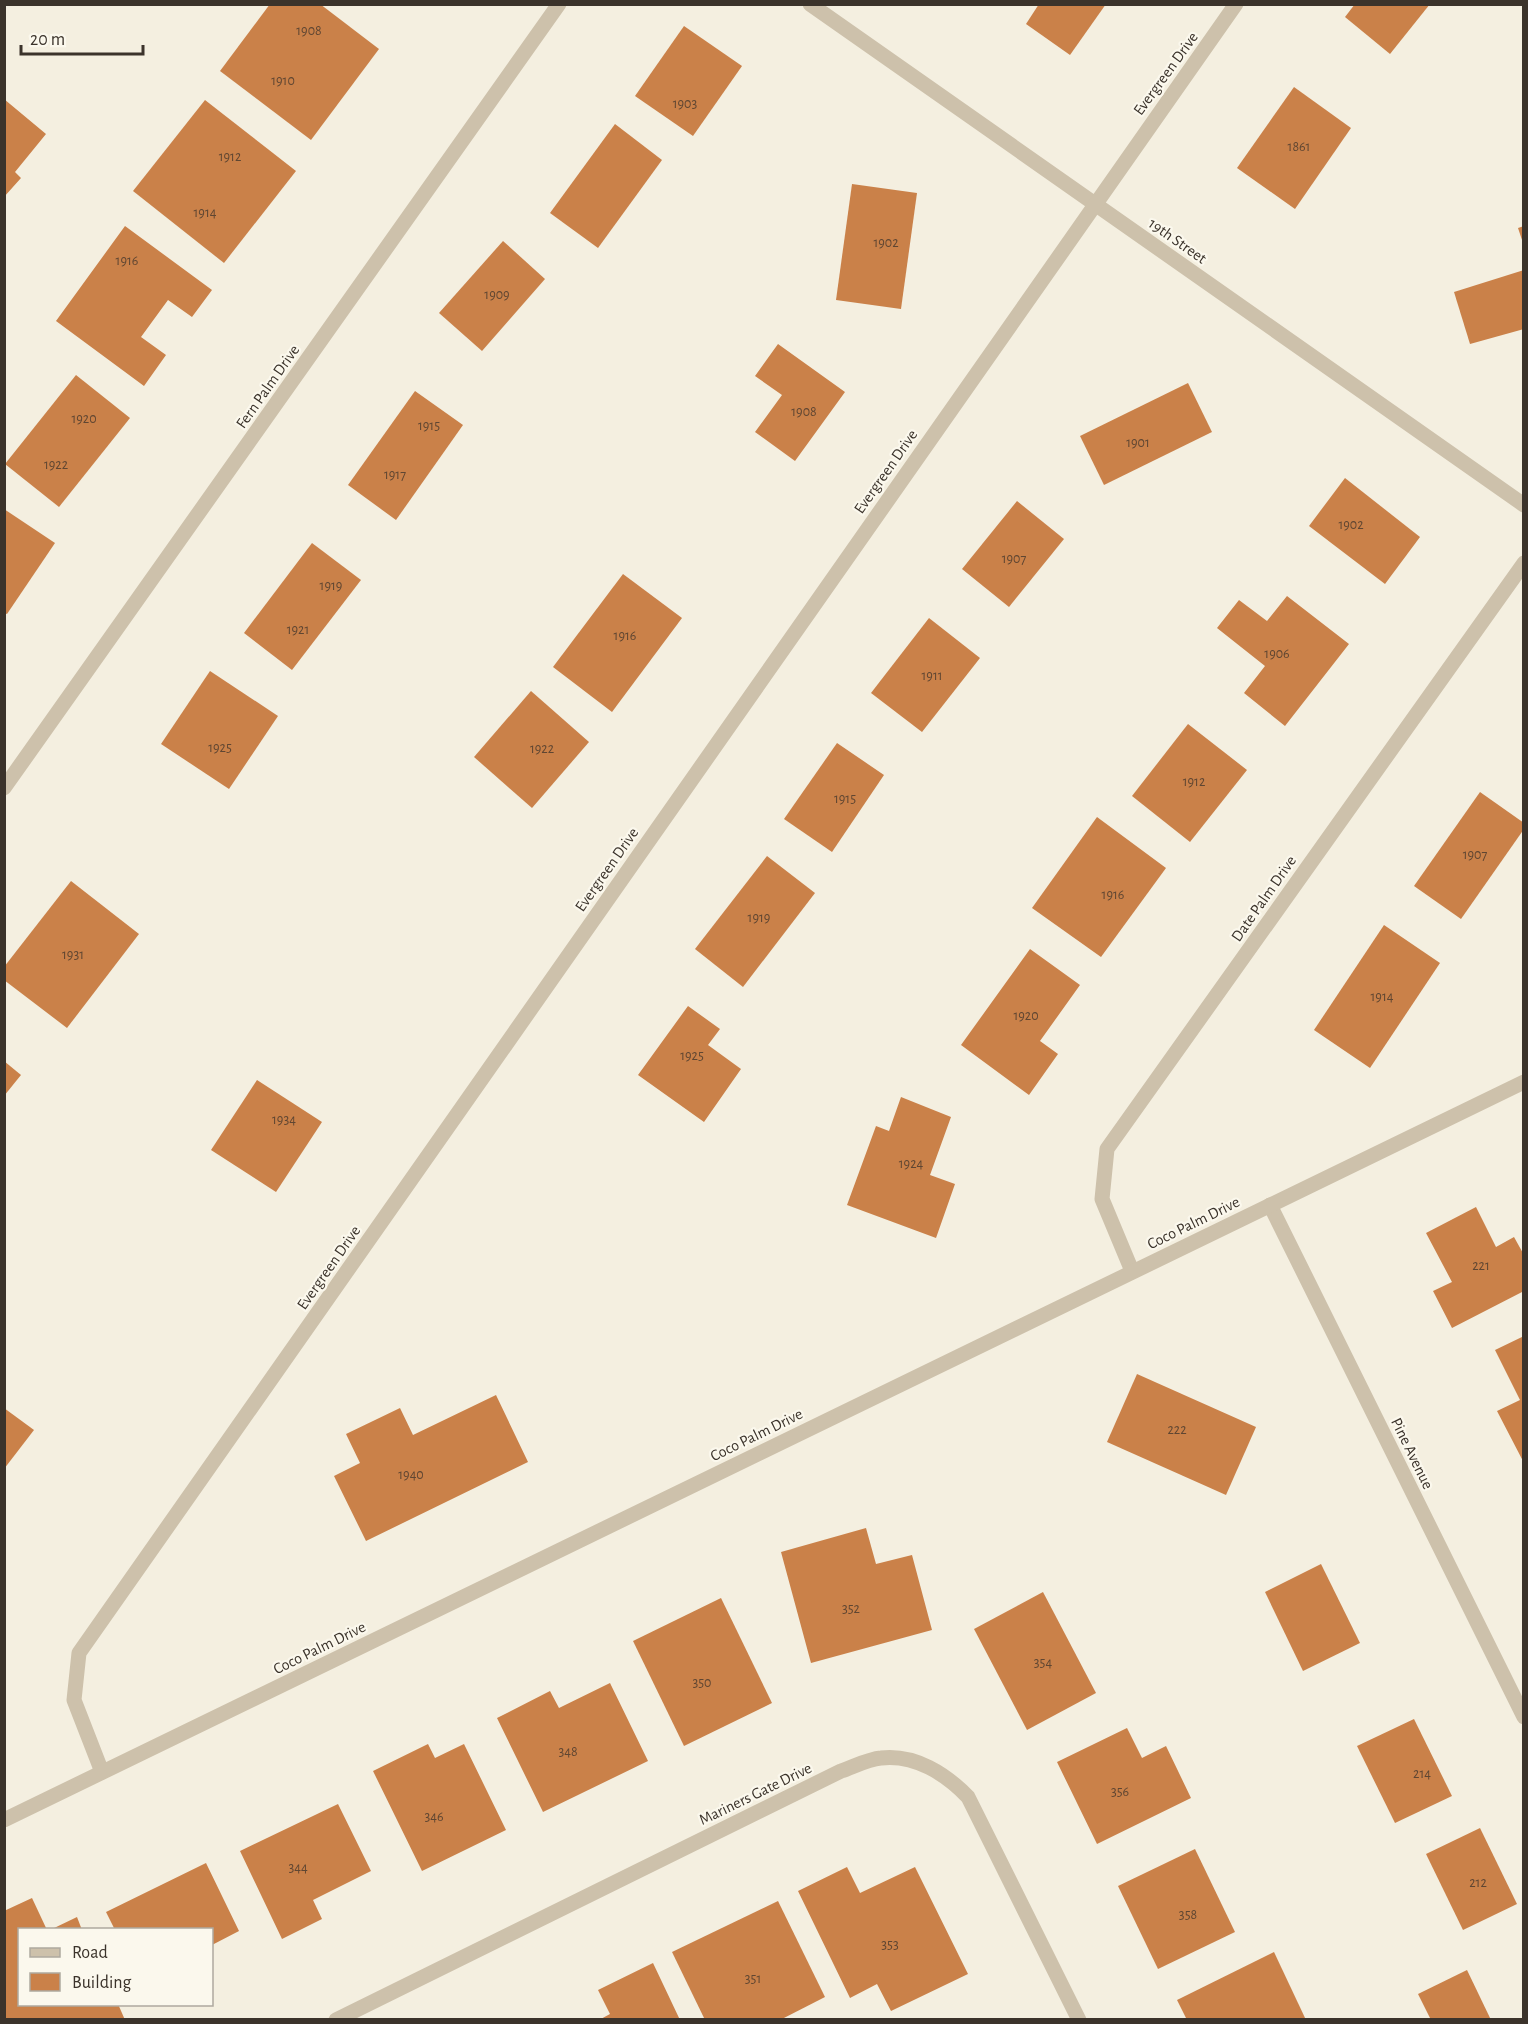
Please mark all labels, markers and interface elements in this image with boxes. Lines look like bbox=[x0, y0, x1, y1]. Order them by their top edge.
scale bar bbox=[21, 18, 142, 56]
house number: 1908 bbox=[296, 24, 322, 38]
street label: Evergreen Drive bbox=[1130, 29, 1201, 118]
text: 20 m bbox=[30, 31, 65, 49]
house number: 1910 bbox=[271, 74, 295, 88]
house number: 1903 bbox=[673, 97, 698, 111]
house number: 1861 bbox=[1288, 140, 1310, 154]
house number: 1912 bbox=[219, 150, 241, 164]
house number: 1914 bbox=[194, 206, 217, 220]
street label: 19th Street bbox=[1145, 215, 1209, 267]
house number: 1902 bbox=[873, 236, 899, 250]
house number: 1916 bbox=[116, 254, 138, 268]
house number: 1909 bbox=[484, 288, 510, 302]
street label: Fern Palm Drive bbox=[233, 342, 302, 431]
house number: 1908 bbox=[791, 405, 817, 419]
house number: 1920 bbox=[71, 412, 97, 426]
house number: 1915 bbox=[418, 419, 440, 433]
street label: Evergreen Drive bbox=[851, 427, 921, 516]
house number: 1901 bbox=[1126, 436, 1150, 450]
house number: 1922 bbox=[44, 458, 68, 472]
house number: 1917 bbox=[384, 468, 406, 482]
house number: 1902 bbox=[1338, 518, 1364, 532]
house number: 1907 bbox=[1002, 552, 1026, 566]
house number: 1919 bbox=[320, 579, 342, 593]
house number: 1921 bbox=[287, 623, 309, 637]
house number: 1916 bbox=[614, 629, 636, 643]
house number: 1906 bbox=[1264, 647, 1290, 661]
house number: 1911 bbox=[921, 669, 943, 683]
house number: 1925 bbox=[208, 741, 232, 755]
house number: 1922 bbox=[530, 742, 554, 756]
house number: 1912 bbox=[1183, 775, 1205, 789]
house number: 1915 bbox=[834, 792, 856, 806]
street label: Evergreen Drive bbox=[572, 825, 642, 914]
house number: 1907 bbox=[1463, 848, 1487, 862]
street label: Date Palm Drive bbox=[1228, 853, 1299, 944]
house number: 1916 bbox=[1102, 888, 1124, 902]
house number: 1919 bbox=[748, 911, 770, 925]
house number: 1931 bbox=[62, 948, 84, 962]
house number: 1914 bbox=[1371, 990, 1394, 1004]
house number: 1920 bbox=[1013, 1009, 1039, 1023]
house number: 1925 bbox=[680, 1049, 704, 1063]
house number: 1934 bbox=[272, 1113, 296, 1127]
house number: 1924 bbox=[899, 1157, 924, 1171]
street label: Coco Palm Drive bbox=[1145, 1194, 1242, 1252]
street label: Evergreen Drive bbox=[294, 1223, 364, 1312]
house number: 221 bbox=[1472, 1259, 1490, 1273]
street label: Coco Palm Drive bbox=[708, 1406, 805, 1464]
street label: Pine Avenue bbox=[1388, 1415, 1436, 1492]
house number: 222 bbox=[1167, 1423, 1187, 1437]
house number: 1940 bbox=[398, 1468, 424, 1482]
house number: 352 bbox=[842, 1602, 860, 1616]
street label: Coco Palm Drive bbox=[271, 1619, 368, 1677]
house number: 354 bbox=[1034, 1656, 1052, 1670]
house number: 350 bbox=[692, 1676, 712, 1690]
house number: 348 bbox=[558, 1745, 578, 1759]
street label: Mariners Gate Drive bbox=[697, 1760, 814, 1828]
house number: 214 bbox=[1413, 1767, 1431, 1781]
house number: 356 bbox=[1111, 1785, 1129, 1799]
house number: 346 bbox=[424, 1810, 444, 1824]
house number: 344 bbox=[288, 1861, 308, 1875]
house number: 212 bbox=[1469, 1876, 1487, 1890]
house number: 358 bbox=[1179, 1908, 1197, 1922]
legend bbox=[18, 1928, 213, 2006]
house number: 353 bbox=[881, 1938, 899, 1952]
text: Road bbox=[72, 1944, 108, 1962]
house number: 351 bbox=[745, 1972, 761, 1986]
text: Building bbox=[72, 1974, 132, 1992]

